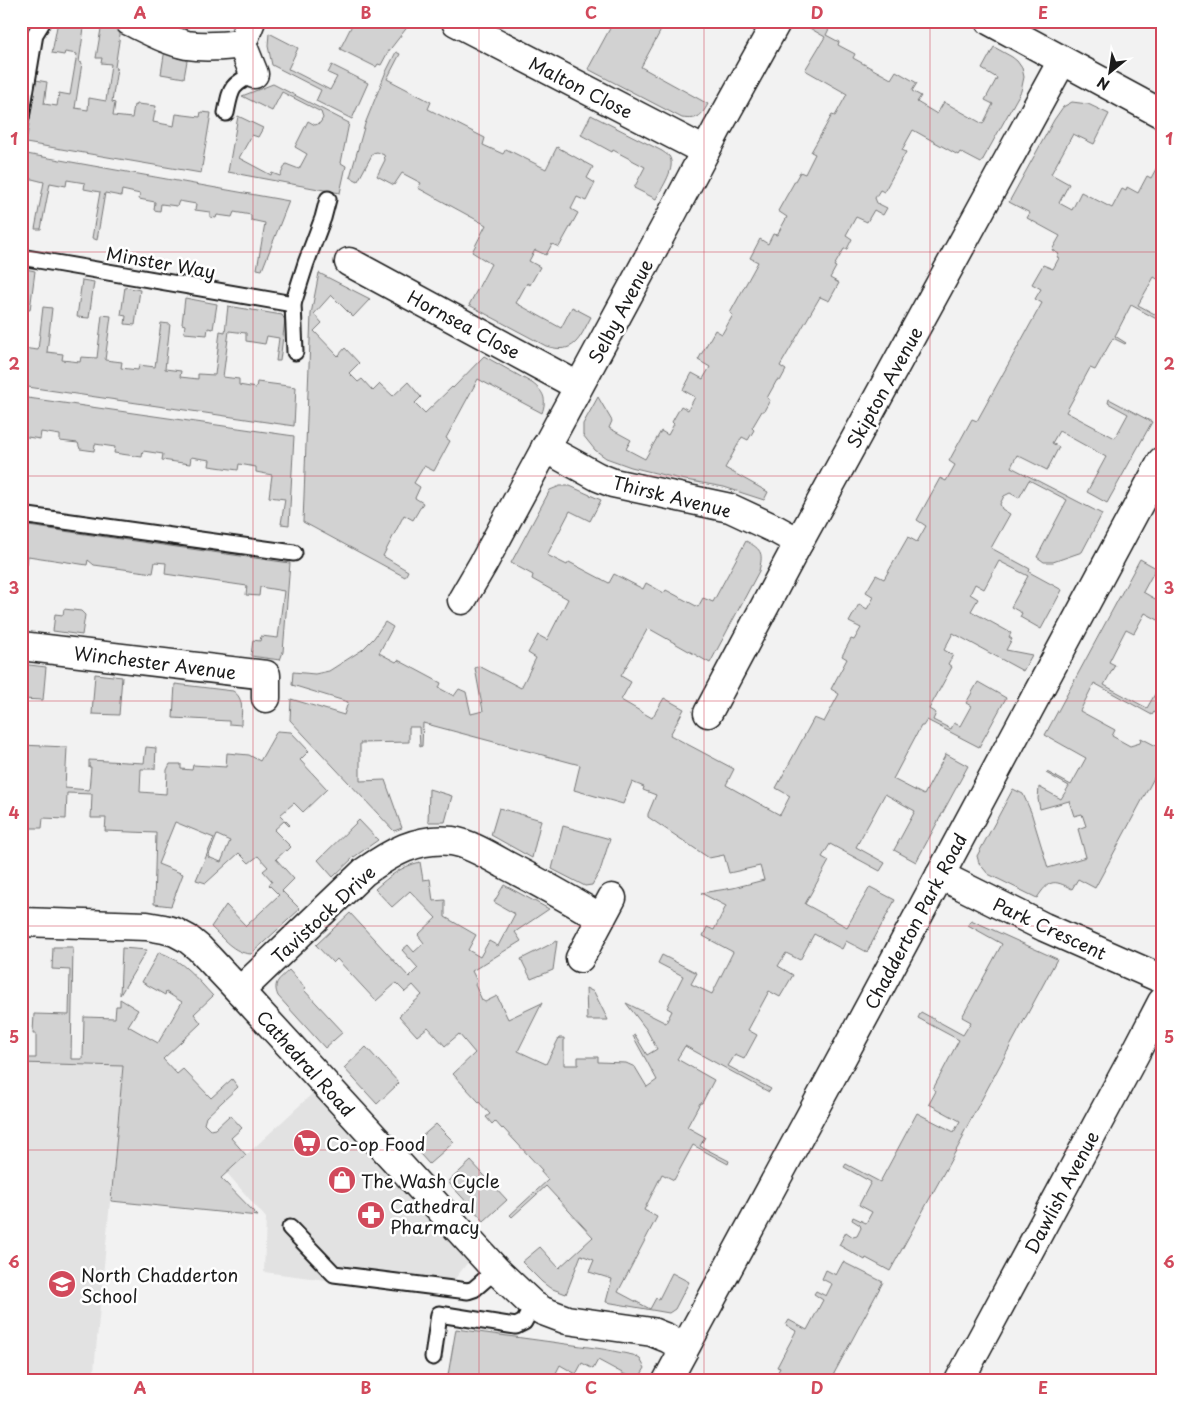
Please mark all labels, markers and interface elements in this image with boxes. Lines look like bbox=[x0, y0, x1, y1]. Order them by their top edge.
text: A bbox=[134, 0, 147, 24]
text: B bbox=[361, 0, 372, 24]
text: C bbox=[585, 0, 597, 24]
text: D bbox=[811, 0, 823, 24]
text: E bbox=[1038, 0, 1048, 24]
north arrow bbox=[1086, 48, 1136, 98]
street label: Malton Close bbox=[525, 49, 637, 125]
text: N bbox=[1093, 72, 1113, 96]
text: 1 bbox=[10, 126, 18, 150]
text: 1 bbox=[1165, 126, 1173, 150]
street label: Minster Way bbox=[104, 239, 218, 285]
street label: Selby Avenue bbox=[581, 254, 659, 368]
street label: Hornsea Close bbox=[403, 283, 525, 365]
street label: Skipton Avenue bbox=[839, 321, 929, 453]
text: 2 bbox=[8, 351, 20, 375]
text: 2 bbox=[1163, 351, 1175, 375]
street label: Thirsk Avenue bbox=[610, 468, 734, 524]
text: 3 bbox=[9, 575, 19, 599]
text: 3 bbox=[1164, 575, 1174, 599]
street label: Winchester Avenue bbox=[72, 639, 238, 685]
text: 4 bbox=[9, 800, 20, 824]
text: 4 bbox=[1164, 800, 1175, 824]
street label: Chadderton Park Road bbox=[857, 828, 973, 1014]
street label: Tavistock Drive bbox=[265, 859, 381, 969]
street label: Park Crescent bbox=[989, 890, 1111, 966]
street label: Cathedral Road bbox=[251, 1004, 361, 1122]
text: 5 bbox=[9, 1024, 19, 1048]
text: 5 bbox=[1164, 1024, 1174, 1048]
street label: Dawlish Avenue bbox=[1017, 1125, 1105, 1258]
supermarket icon: Co-op Food bbox=[292, 1128, 322, 1158]
place label: Co-op Food bbox=[326, 1130, 425, 1157]
shop icon: The Wash Cycle bbox=[327, 1165, 357, 1195]
place label: The Wash Cycle bbox=[361, 1167, 500, 1194]
place label: Cathedral Pharmacy bbox=[390, 1192, 480, 1240]
pharmacy icon: Cathedral Pharmacy bbox=[356, 1200, 386, 1230]
text: 6 bbox=[8, 1249, 20, 1273]
text: 6 bbox=[1163, 1249, 1175, 1273]
place label: North Chadderton School bbox=[81, 1261, 238, 1309]
school or university icon: North Chadderton School bbox=[47, 1269, 77, 1299]
text: A bbox=[134, 1375, 147, 1399]
text: B bbox=[361, 1375, 372, 1399]
text: C bbox=[585, 1375, 597, 1399]
text: D bbox=[811, 1375, 823, 1399]
text: E bbox=[1038, 1375, 1048, 1399]

